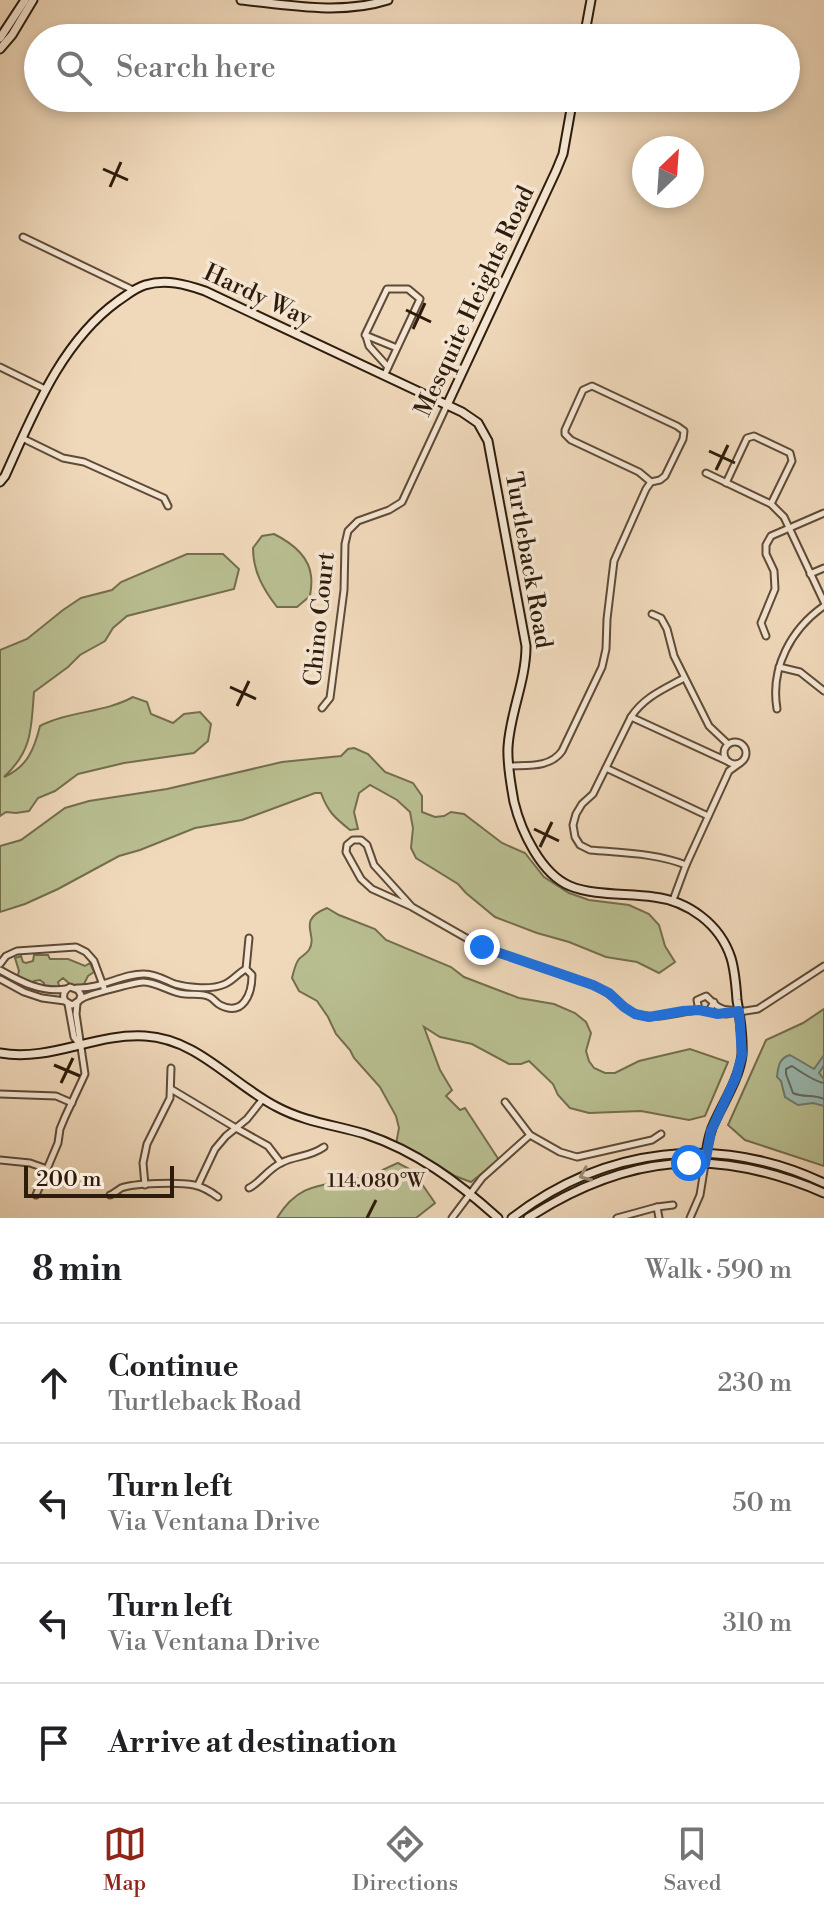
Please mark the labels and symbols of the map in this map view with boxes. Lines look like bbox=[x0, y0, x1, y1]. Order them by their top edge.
north arrow bbox=[632, 136, 704, 208]
street label: Mesquite Heights Road bbox=[408, 181, 542, 421]
street label: Hardy Way bbox=[199, 258, 317, 334]
street label: Turtleback Road bbox=[498, 470, 558, 651]
street label: Chino Court bbox=[298, 550, 342, 688]
route end bbox=[464, 929, 500, 965]
route start bbox=[671, 1145, 707, 1181]
scale bar bbox=[24, 1162, 174, 1198]
one-way arrow bbox=[579, 1166, 594, 1182]
text: 114.080°W bbox=[327, 1169, 426, 1194]

